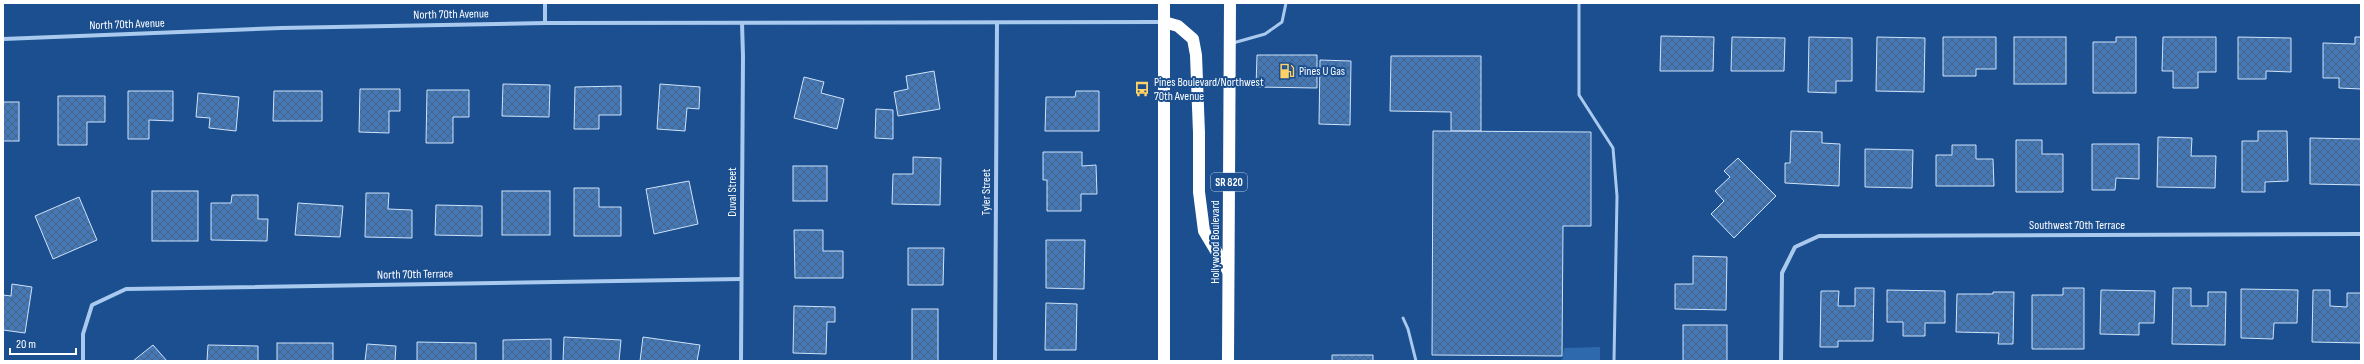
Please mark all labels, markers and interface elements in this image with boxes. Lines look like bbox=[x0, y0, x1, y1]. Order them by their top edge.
street label: North 70th Avenue bbox=[413, 6, 489, 23]
street label: North 70th Avenue bbox=[89, 16, 165, 33]
fuel station icon: Pines U Gas bbox=[1278, 62, 1296, 80]
place label: Pines U Gas bbox=[1299, 64, 1345, 79]
place label: Pines Boulevard/Northwest 70th Avenue bbox=[1154, 75, 1264, 104]
bus stop icon: Pines Boulevard/Northwest 70th Avenue bbox=[1133, 80, 1151, 98]
street label: Duval Street bbox=[725, 167, 740, 217]
street label: Tyler Street bbox=[979, 168, 994, 215]
road number: SR 820 bbox=[1211, 173, 1247, 191]
street label: Hollywood Boulevard bbox=[1208, 200, 1223, 284]
street label: Southwest 70th Terrace bbox=[2029, 218, 2125, 233]
street label: North 70th Terrace bbox=[377, 266, 453, 283]
scale bar bbox=[10, 330, 76, 356]
text: 20 m bbox=[16, 337, 36, 352]

